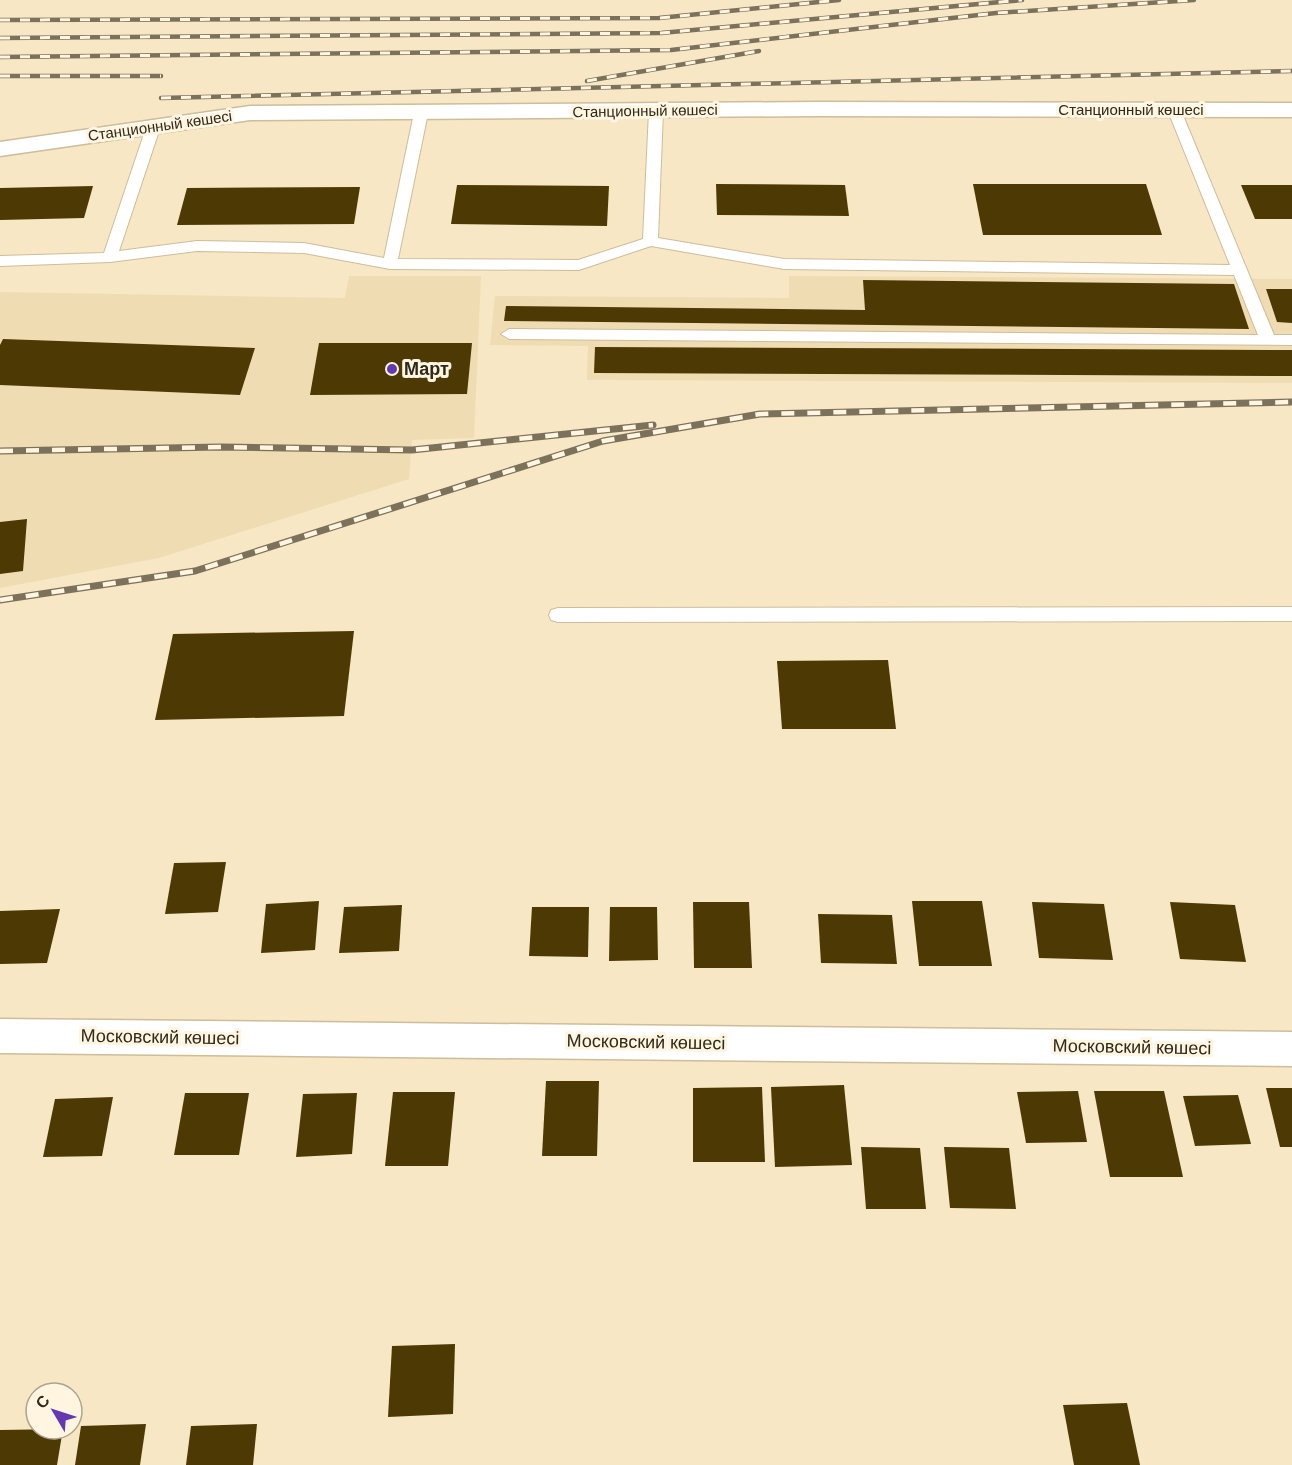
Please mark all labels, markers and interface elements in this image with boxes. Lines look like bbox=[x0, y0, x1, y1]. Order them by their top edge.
street label: Станционный көшесі bbox=[572, 100, 718, 122]
street label: Станционный көшесі bbox=[1058, 100, 1204, 120]
street label: Станционный көшесі bbox=[87, 106, 233, 146]
place label: Март bbox=[404, 357, 449, 381]
marker: Март bbox=[385, 362, 399, 376]
street label: Московский көшесі bbox=[80, 1024, 240, 1050]
street label: Московский көшесі bbox=[566, 1029, 726, 1055]
street label: Московский көшесі bbox=[1052, 1034, 1212, 1060]
north arrow bbox=[24, 1381, 84, 1441]
text: С bbox=[31, 1390, 55, 1413]

